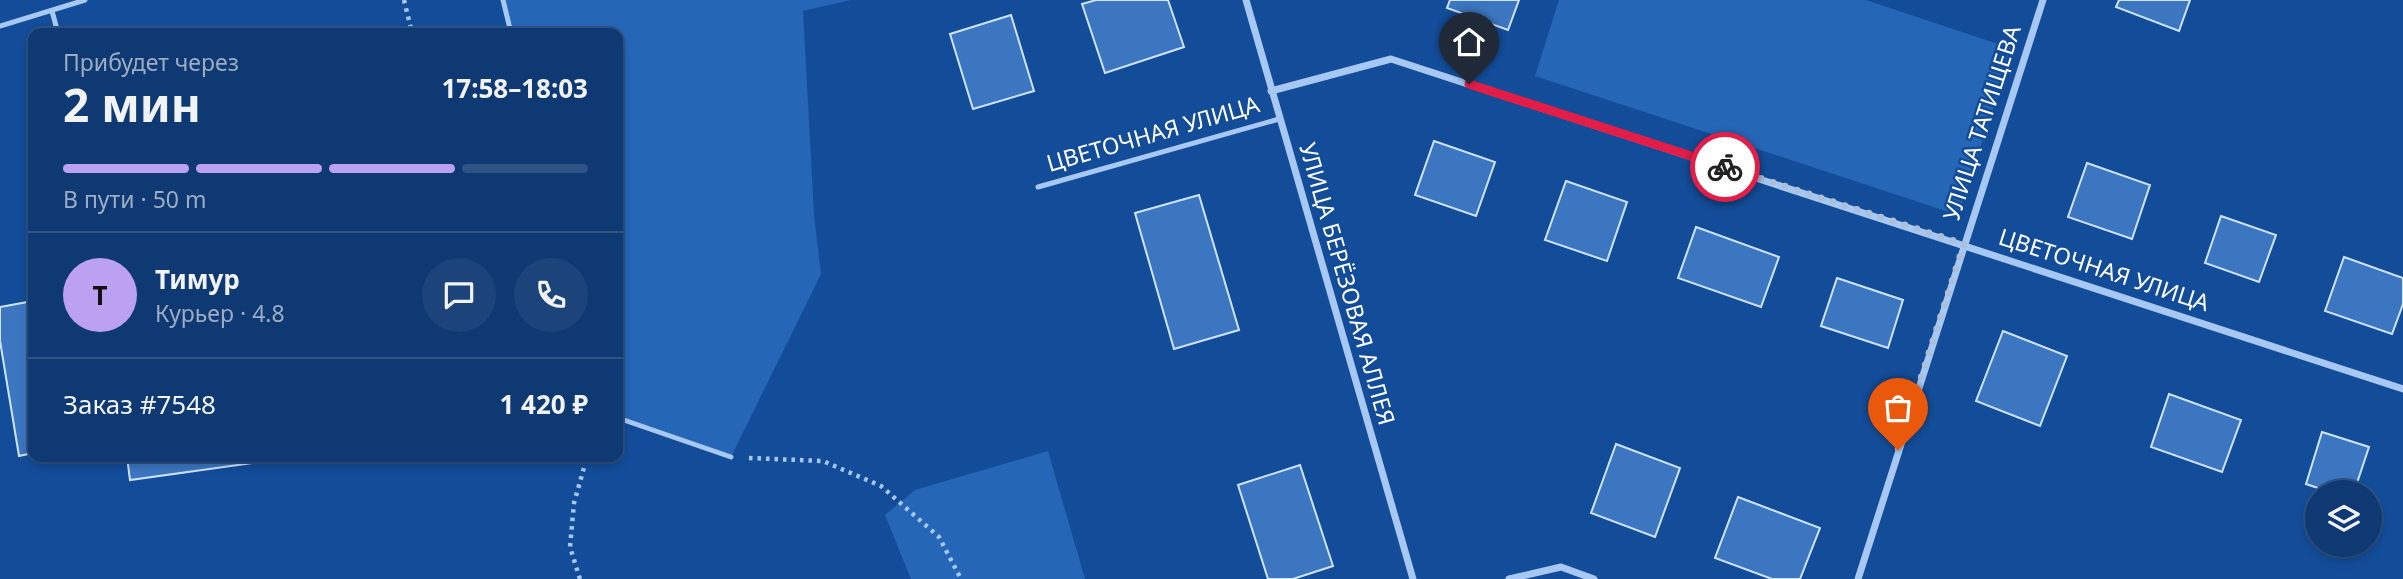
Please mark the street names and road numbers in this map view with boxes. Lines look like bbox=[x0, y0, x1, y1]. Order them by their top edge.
street label: УЛИЦА ТАТИЩЕВА bbox=[1934, 21, 2028, 224]
street label: ЦВЕТОЧНАЯ УЛИЦА bbox=[1043, 87, 1263, 179]
street label: УЛИЦА БЕРЁЗОВАЯ АЛЛЕЯ bbox=[1292, 139, 1404, 429]
street label: ЦВЕТОЧНАЯ УЛИЦА bbox=[1995, 220, 2214, 318]

